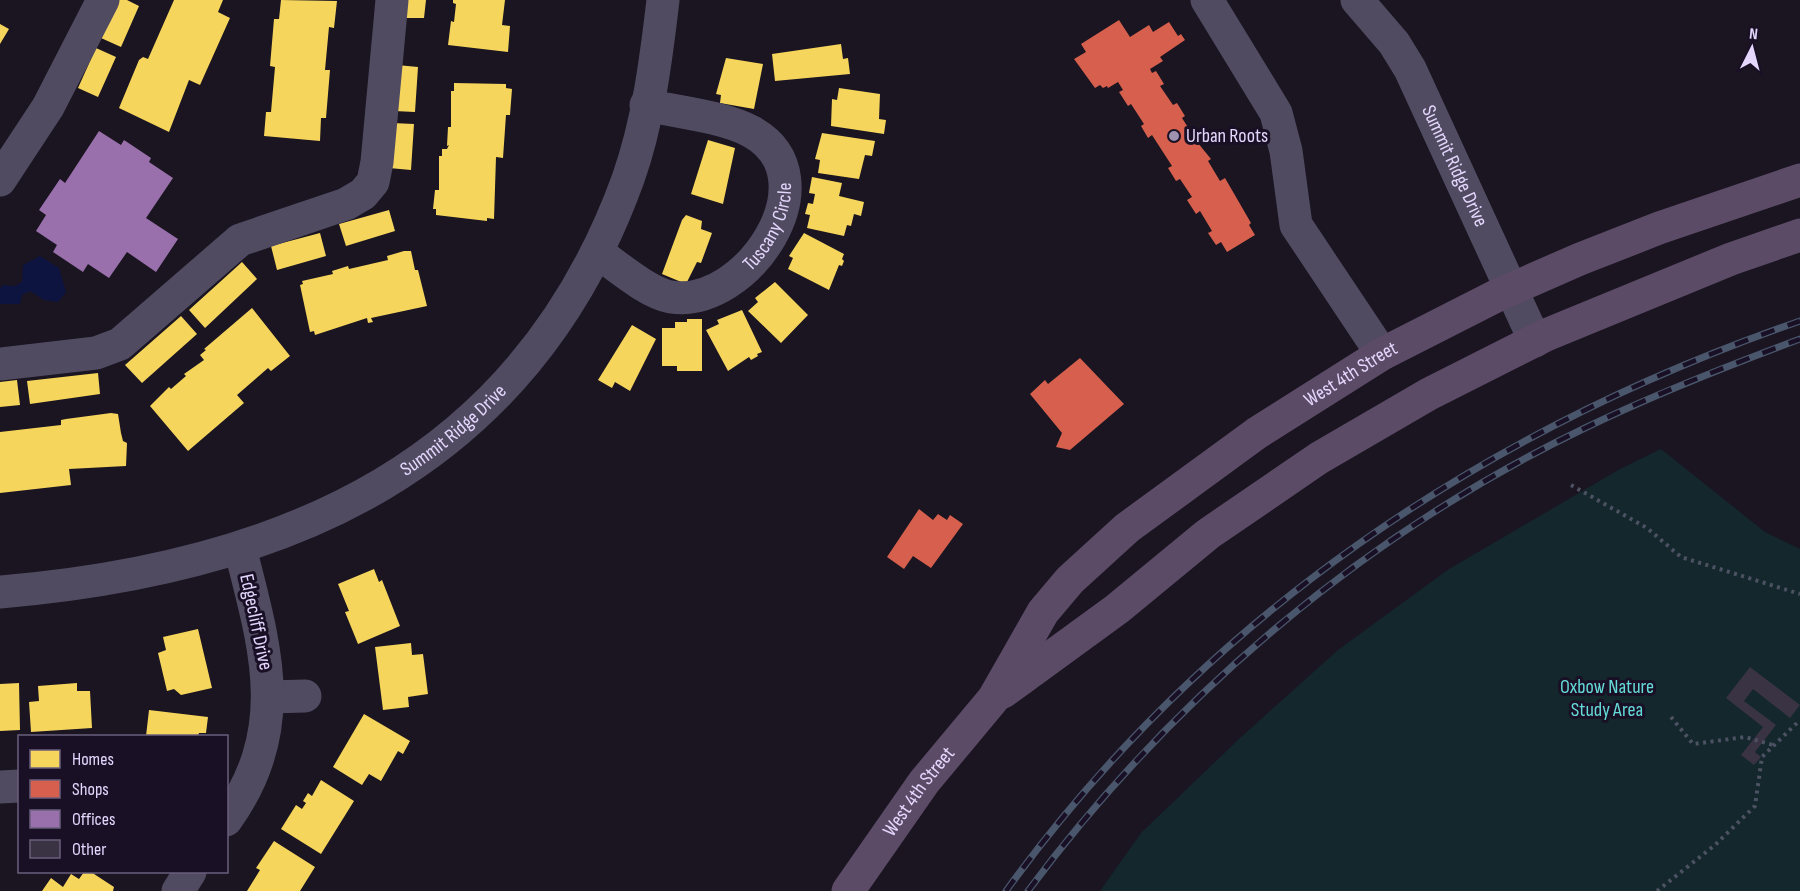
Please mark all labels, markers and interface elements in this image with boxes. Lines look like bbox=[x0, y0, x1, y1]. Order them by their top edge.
north arrow bbox=[1722, 18, 1782, 78]
text: N bbox=[1748, 25, 1759, 44]
street label: Summit Ridge Drive bbox=[1416, 101, 1493, 231]
place label: Urban Roots bbox=[1186, 124, 1268, 148]
marker: Urban Roots bbox=[1167, 129, 1181, 143]
street label: Tuscany Circle bbox=[738, 183, 797, 276]
street label: West 4th Street bbox=[1300, 336, 1401, 412]
street label: Summit Ridge Drive bbox=[396, 379, 512, 482]
street label: Edgecliff Drive bbox=[234, 572, 278, 672]
park label: Oxbow Nature Study Area bbox=[1560, 675, 1654, 722]
legend bbox=[18, 735, 228, 873]
street label: West 4th Street bbox=[878, 742, 960, 841]
text: Homes bbox=[72, 749, 114, 770]
text: Shops bbox=[72, 779, 109, 800]
text: Offices bbox=[72, 809, 115, 830]
text: Other bbox=[72, 839, 106, 860]

